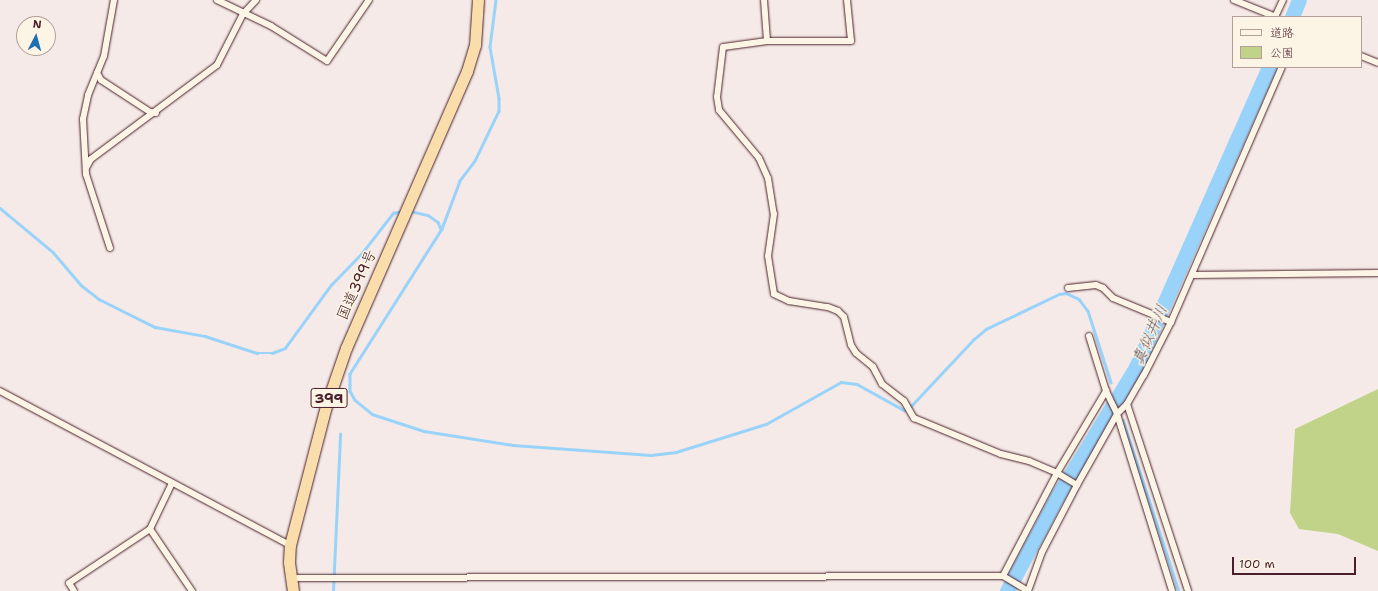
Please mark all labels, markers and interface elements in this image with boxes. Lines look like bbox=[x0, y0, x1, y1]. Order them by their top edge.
north arrow bbox=[16, 16, 56, 56]
legend bbox=[1232, 16, 1362, 68]
text: N bbox=[32, 17, 42, 32]
text: 道路 bbox=[1270, 25, 1294, 41]
text: 公園 bbox=[1270, 45, 1294, 61]
street label: 国道399号 bbox=[334, 247, 380, 323]
water label: 真似井川 bbox=[1128, 302, 1172, 368]
road number: 399 bbox=[310, 386, 348, 410]
scale bar bbox=[1234, 549, 1358, 575]
text: 100 m bbox=[1239, 556, 1275, 572]

